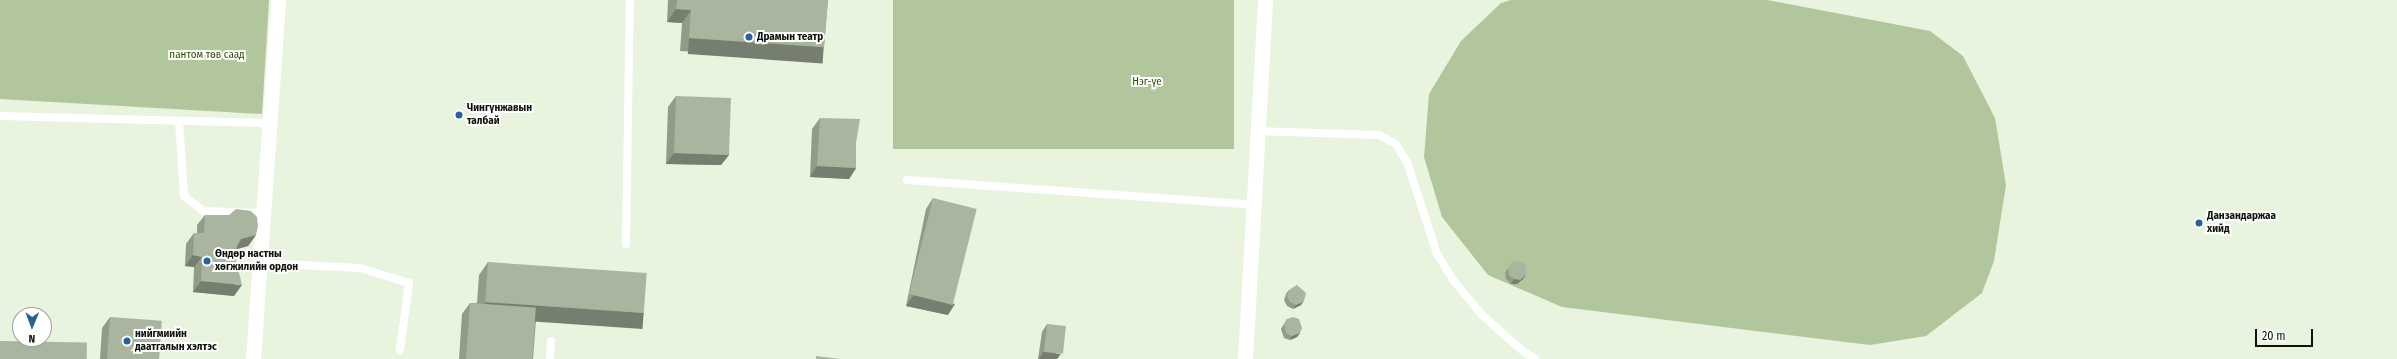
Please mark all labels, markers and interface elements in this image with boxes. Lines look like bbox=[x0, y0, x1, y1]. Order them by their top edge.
place label: Драмын театр bbox=[757, 30, 823, 44]
marker: Драмын театр bbox=[744, 32, 754, 42]
park label: пантом төв саад bbox=[169, 48, 245, 62]
park label: Нэг-үе bbox=[1132, 75, 1162, 89]
place label: Чингүнжавын талбай bbox=[467, 102, 532, 128]
marker: Чингүнжавын талбай bbox=[454, 110, 464, 120]
place label: Данзандаржаа хийд bbox=[2207, 210, 2276, 236]
marker: Данзандаржаа хийд bbox=[2194, 218, 2204, 228]
place label: Өндөр настны хөгжилийн ордон bbox=[215, 248, 298, 274]
marker: Өндөр настны хөгжилийн ордон bbox=[202, 256, 212, 266]
north arrow bbox=[12, 307, 52, 347]
scale bar bbox=[2257, 321, 2315, 347]
place label: нийгмиийн даатгалын хэлтэс bbox=[135, 328, 217, 354]
text: 20 m bbox=[2262, 329, 2286, 343]
text: N bbox=[28, 332, 35, 345]
marker: нийгмиийн даатгалын хэлтэс bbox=[122, 336, 132, 346]

